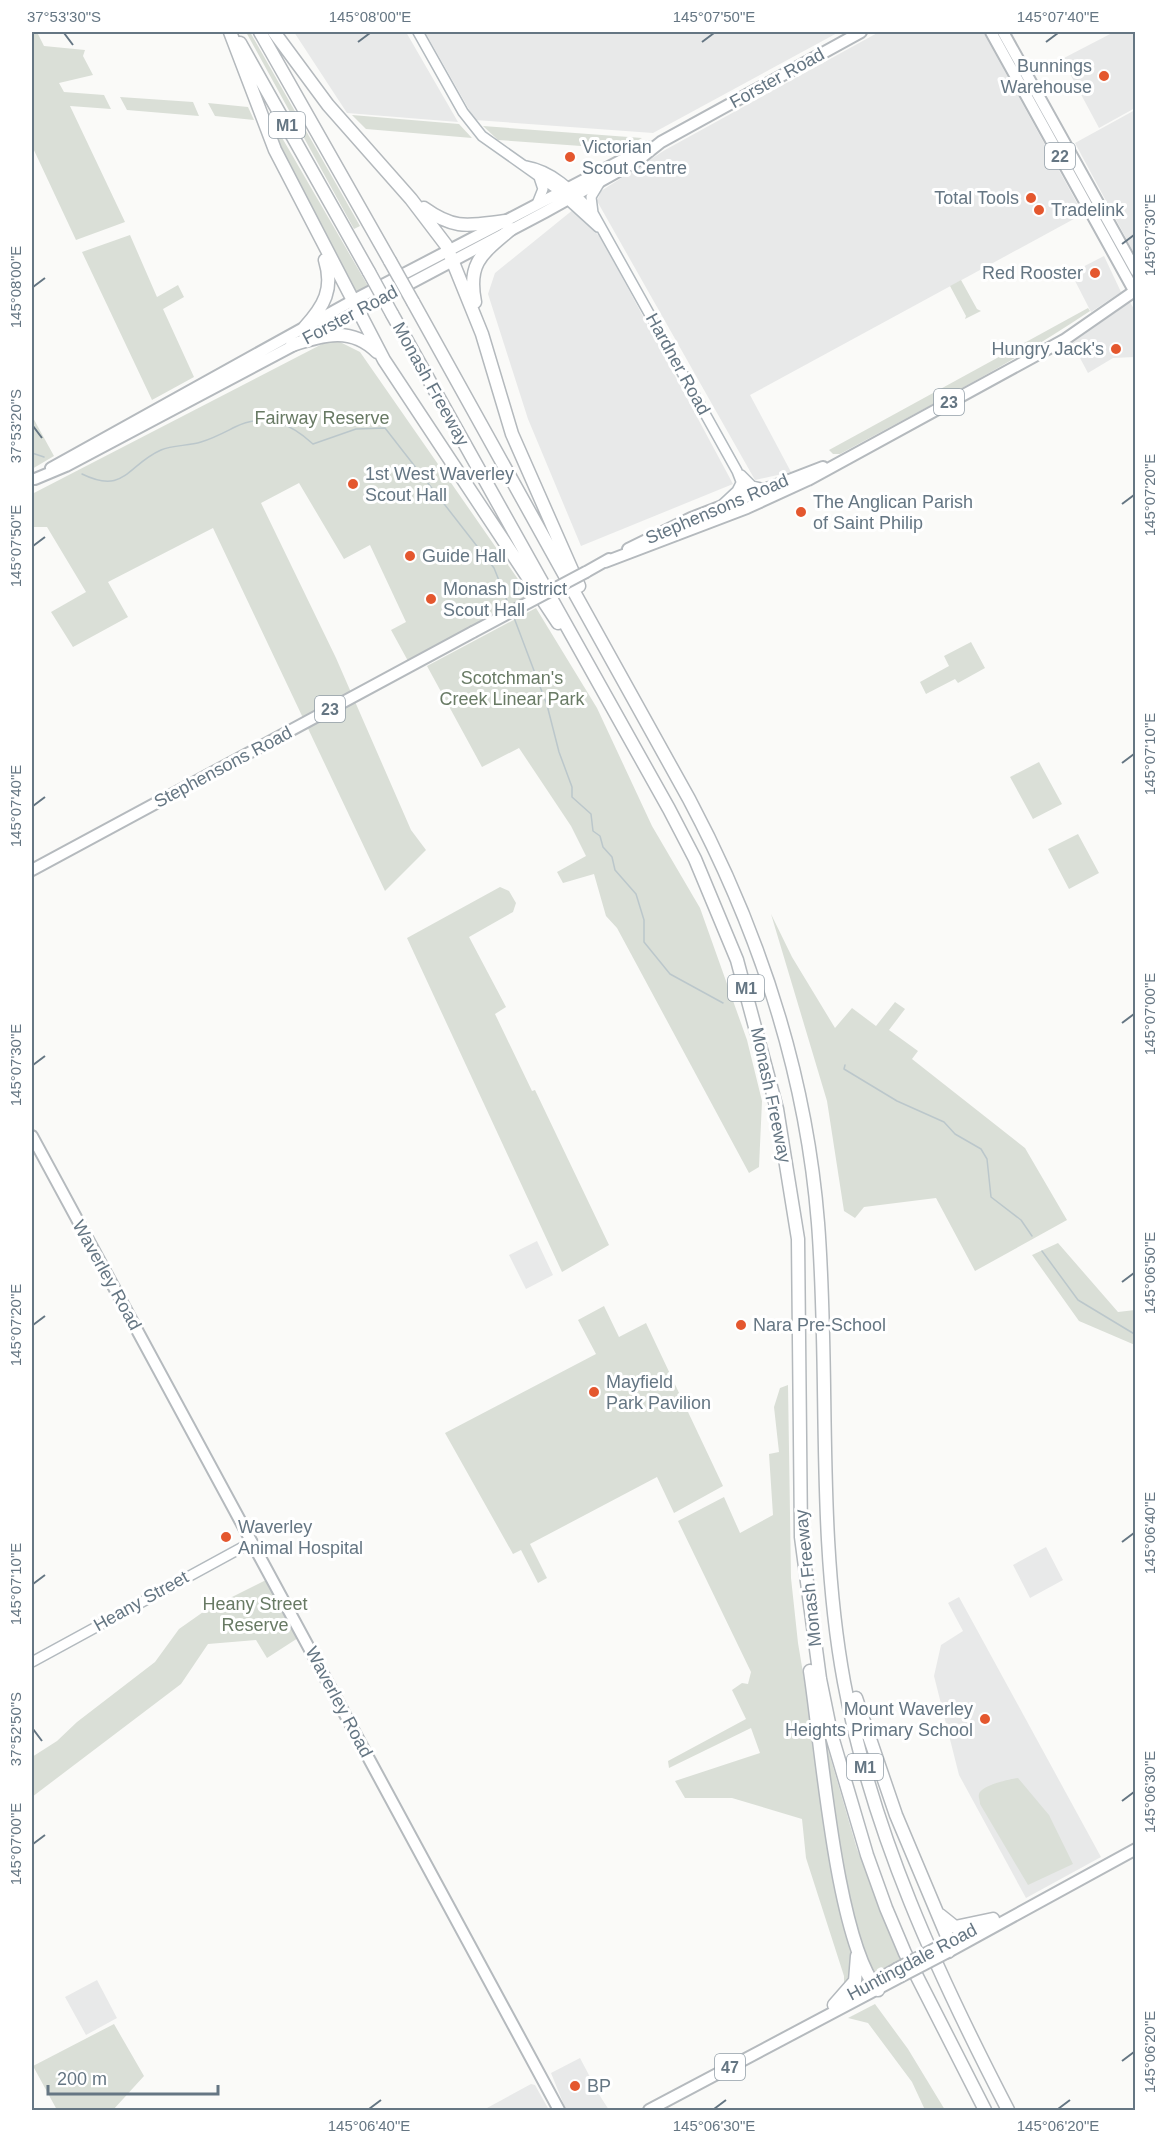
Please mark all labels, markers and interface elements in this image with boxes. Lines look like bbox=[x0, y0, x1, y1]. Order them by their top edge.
text: 37°53'30"S bbox=[27, 8, 101, 25]
text: 145°08'00"E bbox=[329, 8, 411, 25]
text: 145°07'50"E bbox=[673, 8, 755, 25]
text: 145°07'40"E bbox=[1017, 8, 1099, 25]
street label: Forster Road bbox=[726, 44, 828, 112]
place label: Bunnings Warehouse bbox=[1001, 56, 1092, 97]
marker: Bunnings Warehouse bbox=[1097, 69, 1111, 83]
road number: M1 bbox=[269, 112, 305, 138]
place label: Victorian Scout Centre bbox=[582, 137, 687, 178]
road number: 22 bbox=[1045, 143, 1075, 169]
marker: Victorian Scout Centre bbox=[563, 150, 577, 164]
place label: Total Tools bbox=[934, 188, 1019, 208]
marker: Total Tools bbox=[1024, 191, 1038, 205]
text: 145°07'30"E bbox=[1141, 194, 1158, 276]
place label: Tradelink bbox=[1051, 200, 1125, 220]
marker: Tradelink bbox=[1032, 203, 1046, 217]
text: 145°08'00"E bbox=[7, 246, 24, 328]
place label: Red Rooster bbox=[982, 263, 1083, 283]
marker: Red Rooster bbox=[1088, 266, 1102, 280]
street label: Forster Road bbox=[299, 282, 401, 348]
street label: Hardner Road bbox=[642, 310, 714, 418]
street label: Monash Freeway bbox=[389, 319, 473, 449]
place label: Hungry Jack's bbox=[992, 339, 1104, 359]
marker: Hungry Jack's bbox=[1109, 342, 1123, 356]
text: 37°53'20"S bbox=[7, 389, 24, 463]
road number: 23 bbox=[934, 389, 964, 415]
park label: Fairway Reserve bbox=[254, 408, 390, 428]
text: 145°07'20"E bbox=[1141, 454, 1158, 536]
place label: 1st West Waverley Scout Hall bbox=[365, 464, 514, 505]
street label: Stephensons Road bbox=[643, 470, 791, 548]
marker: 1st West Waverley Scout Hall bbox=[346, 477, 360, 491]
place label: The Anglican Parish of Saint Philip bbox=[813, 492, 973, 533]
text: 145°07'50"E bbox=[7, 505, 24, 587]
marker: The Anglican Parish of Saint Philip bbox=[794, 505, 808, 519]
place label: Guide Hall bbox=[422, 546, 506, 566]
marker: Guide Hall bbox=[403, 549, 417, 563]
place label: Monash District Scout Hall bbox=[443, 579, 567, 620]
marker: Monash District Scout Hall bbox=[424, 592, 438, 606]
park label: Scotchman's Creek Linear Park bbox=[439, 668, 586, 709]
road number: 23 bbox=[315, 696, 345, 722]
text: 145°07'10"E bbox=[1141, 713, 1158, 795]
street label: Stephensons Road bbox=[151, 722, 295, 812]
text: 145°07'40"E bbox=[7, 765, 24, 847]
text: 145°07'00"E bbox=[1141, 973, 1158, 1055]
road number: M1 bbox=[728, 975, 764, 1001]
text: 145°07'30"E bbox=[7, 1024, 24, 1106]
street label: Monash Freeway bbox=[747, 1025, 795, 1165]
street label: Waverley Road bbox=[69, 1217, 145, 1333]
text: 145°06'50"E bbox=[1141, 1232, 1158, 1314]
text: 145°07'20"E bbox=[7, 1284, 24, 1366]
place label: Nara Pre-School bbox=[753, 1315, 886, 1335]
marker: Nara Pre-School bbox=[734, 1318, 748, 1332]
place label: Mayfield Park Pavilion bbox=[606, 1372, 711, 1413]
marker: Mayfield Park Pavilion bbox=[587, 1385, 601, 1399]
text: 145°06'40"E bbox=[1141, 1492, 1158, 1574]
street label: Monash Freeway bbox=[791, 1508, 825, 1648]
place label: Waverley Animal Hospital bbox=[238, 1517, 363, 1558]
marker: Waverley Animal Hospital bbox=[219, 1530, 233, 1544]
text: 145°07'10"E bbox=[7, 1543, 24, 1625]
street label: Heany Street bbox=[90, 1567, 192, 1635]
park label: Heany Street Reserve bbox=[202, 1594, 308, 1635]
street label: Waverley Road bbox=[301, 1643, 377, 1761]
text: 37°52'50"S bbox=[7, 1692, 24, 1766]
place label: Mount Waverley Heights Primary School bbox=[785, 1699, 973, 1740]
marker: Mount Waverley Heights Primary School bbox=[978, 1712, 992, 1726]
text: 145°06'30"E bbox=[1141, 1751, 1158, 1833]
road number: M1 bbox=[847, 1754, 883, 1780]
text: 145°07'00"E bbox=[7, 1803, 24, 1885]
street label: Huntingdale Road bbox=[844, 1919, 980, 2005]
text: 145°06'20"E bbox=[1141, 2011, 1158, 2093]
road number: 47 bbox=[715, 2054, 745, 2080]
scale bar bbox=[48, 2058, 218, 2096]
text: 200 m bbox=[57, 2069, 107, 2089]
place label: BP bbox=[587, 2076, 611, 2096]
marker: BP bbox=[568, 2079, 582, 2093]
text: 145°06'40"E bbox=[328, 2117, 410, 2134]
text: 145°06'30"E bbox=[673, 2117, 755, 2134]
text: 145°06'20"E bbox=[1017, 2117, 1099, 2134]

